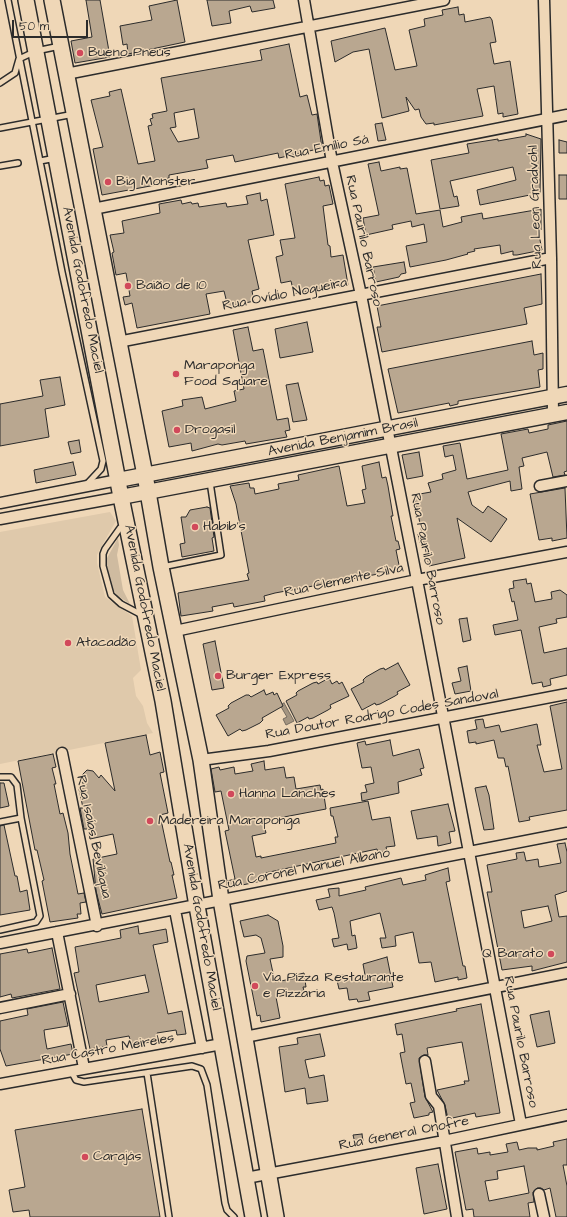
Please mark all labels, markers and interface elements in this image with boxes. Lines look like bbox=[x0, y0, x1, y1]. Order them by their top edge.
scale bar bbox=[14, 12, 90, 38]
text: 50 m bbox=[19, 18, 49, 35]
place label: Bueno Pneus bbox=[88, 45, 171, 61]
marker: Bueno Pneus bbox=[75, 48, 85, 58]
street label: Rua Emílio Sá bbox=[284, 132, 370, 164]
street label: Rua Leon Gradvohl bbox=[525, 145, 547, 269]
place label: Big Monster bbox=[116, 174, 195, 190]
street label: Rua Paurilo Barroso bbox=[341, 174, 385, 308]
marker: Big Monster bbox=[103, 177, 113, 187]
street label: Avenida Godofredo Maciel bbox=[58, 205, 106, 375]
street label: Rua Ovídio Nogueira bbox=[221, 275, 349, 315]
place label: Baião de 10 bbox=[136, 278, 207, 294]
marker: Baião de 10 bbox=[123, 281, 133, 291]
place label: Maraponga Food Square bbox=[184, 358, 268, 390]
marker: Maraponga Food Square bbox=[171, 369, 181, 379]
street label: Avenida Benjamim Brasil bbox=[266, 415, 420, 461]
place label: Drogasil bbox=[185, 422, 235, 438]
marker: Drogasil bbox=[172, 425, 182, 435]
street label: Rua Paurilo Barroso bbox=[406, 492, 448, 626]
place label: Habib's bbox=[203, 519, 246, 535]
marker: Habib's bbox=[190, 522, 200, 532]
street label: Avenida Godofredo Maciel bbox=[120, 523, 168, 693]
street label: Rua Clemente Silva bbox=[283, 560, 405, 602]
place label: Atacadão bbox=[76, 635, 136, 651]
marker: Atacadão bbox=[63, 638, 73, 648]
place label: Burger Express bbox=[226, 668, 331, 684]
marker: Burger Express bbox=[213, 671, 223, 681]
street label: Rua Doutor Rodrigo Codes Sandoval bbox=[264, 686, 500, 744]
street label: Rua Isaías Beviláqua bbox=[72, 774, 114, 900]
place label: Hanna Lanches bbox=[239, 786, 336, 802]
marker: Hanna Lanches bbox=[226, 789, 236, 799]
place label: Madereira Maraponga bbox=[158, 813, 300, 829]
marker: Madereira Maraponga bbox=[145, 816, 155, 826]
street label: Avenida Godofredo Maciel bbox=[178, 842, 224, 1012]
street label: Rua Coronel Manuel Albano bbox=[217, 845, 391, 895]
place label: Q Barato bbox=[482, 946, 543, 962]
marker: Q Barato bbox=[546, 949, 556, 959]
place label: Via Pizza Restaurante e Pizzaria bbox=[263, 970, 404, 1002]
street label: Rua Paurilo Barroso bbox=[499, 975, 541, 1109]
marker: Via Pizza Restaurante e Pizzaria bbox=[250, 981, 260, 991]
street label: Rua Castro Meireles bbox=[40, 1030, 176, 1070]
street label: Rua General Onofre bbox=[338, 1113, 470, 1155]
place label: Carajás bbox=[93, 1149, 142, 1165]
marker: Carajás bbox=[80, 1152, 90, 1162]

